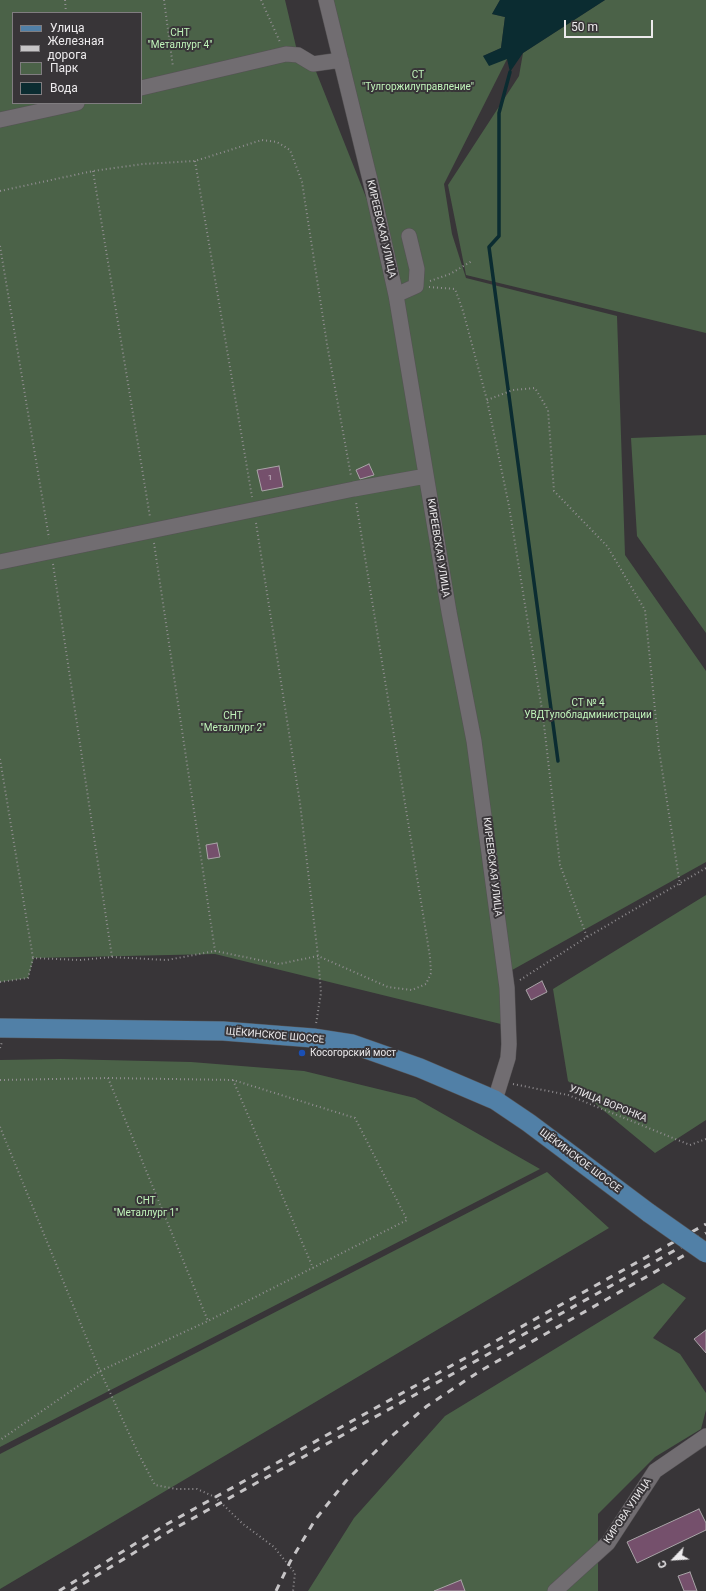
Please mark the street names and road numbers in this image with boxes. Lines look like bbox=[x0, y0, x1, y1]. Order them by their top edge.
street label: КИРЕЕВСКАЯ УЛИЦА bbox=[364, 179, 398, 279]
street label: КИРЕЕВСКАЯ УЛИЦА bbox=[424, 498, 452, 598]
street label: КИРЕЕВСКАЯ УЛИЦА bbox=[480, 817, 504, 917]
street label: ЩЁКИНСКОЕ ШОССЕ bbox=[225, 1026, 325, 1046]
street label: УЛИЦА ВОРОНКА bbox=[567, 1083, 649, 1125]
street label: ЩЁКИНСКОЕ ШОССЕ bbox=[537, 1126, 623, 1196]
street label: КИРОВА УЛИЦА bbox=[602, 1476, 654, 1546]

